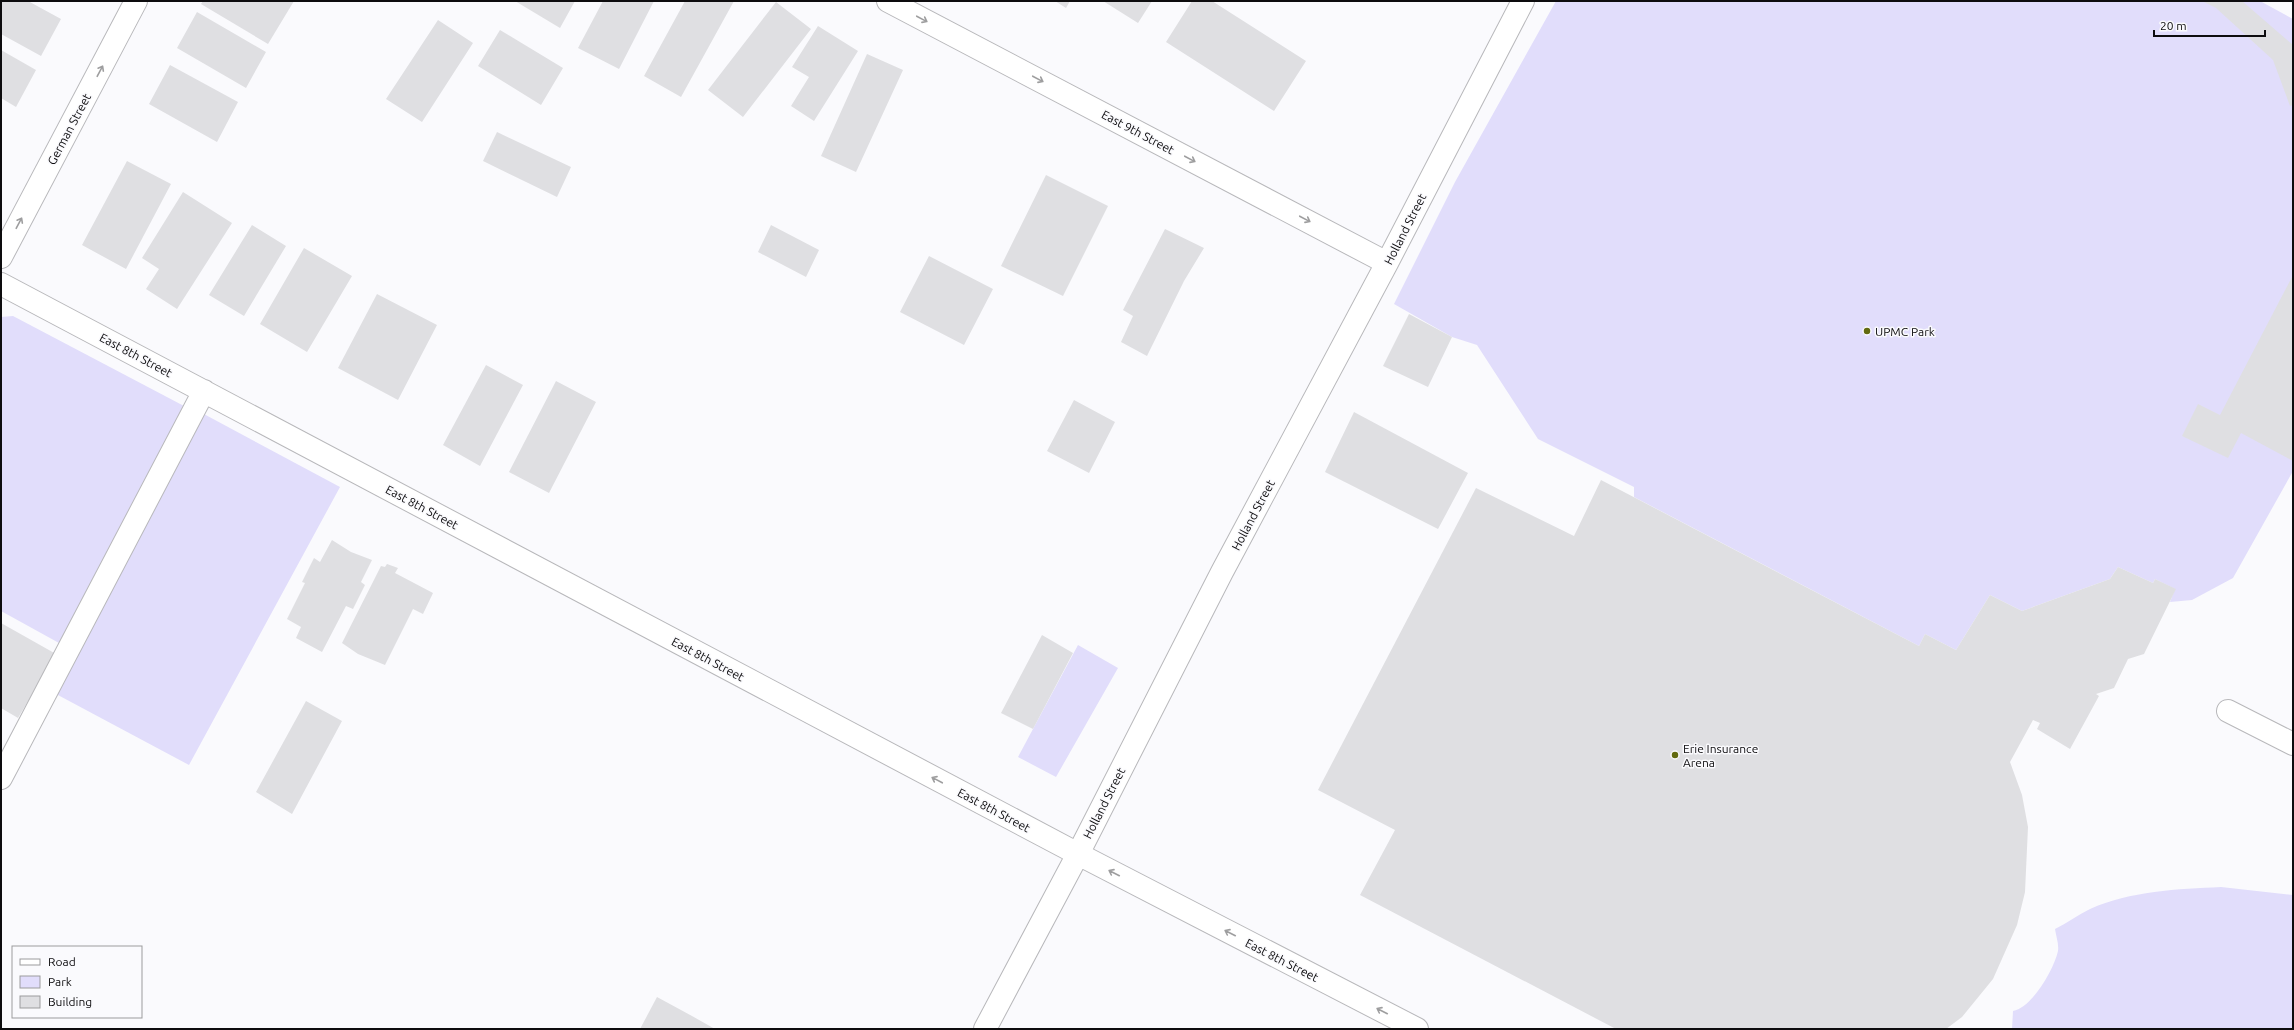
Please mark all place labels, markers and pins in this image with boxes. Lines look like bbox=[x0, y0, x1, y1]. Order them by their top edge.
place label: UPMC Park bbox=[1875, 325, 1935, 338]
marker: UPMC Park bbox=[1862, 326, 1872, 336]
place label: Erie Insurance Arena bbox=[1683, 742, 1758, 769]
marker: Erie Insurance Arena bbox=[1670, 750, 1680, 760]

